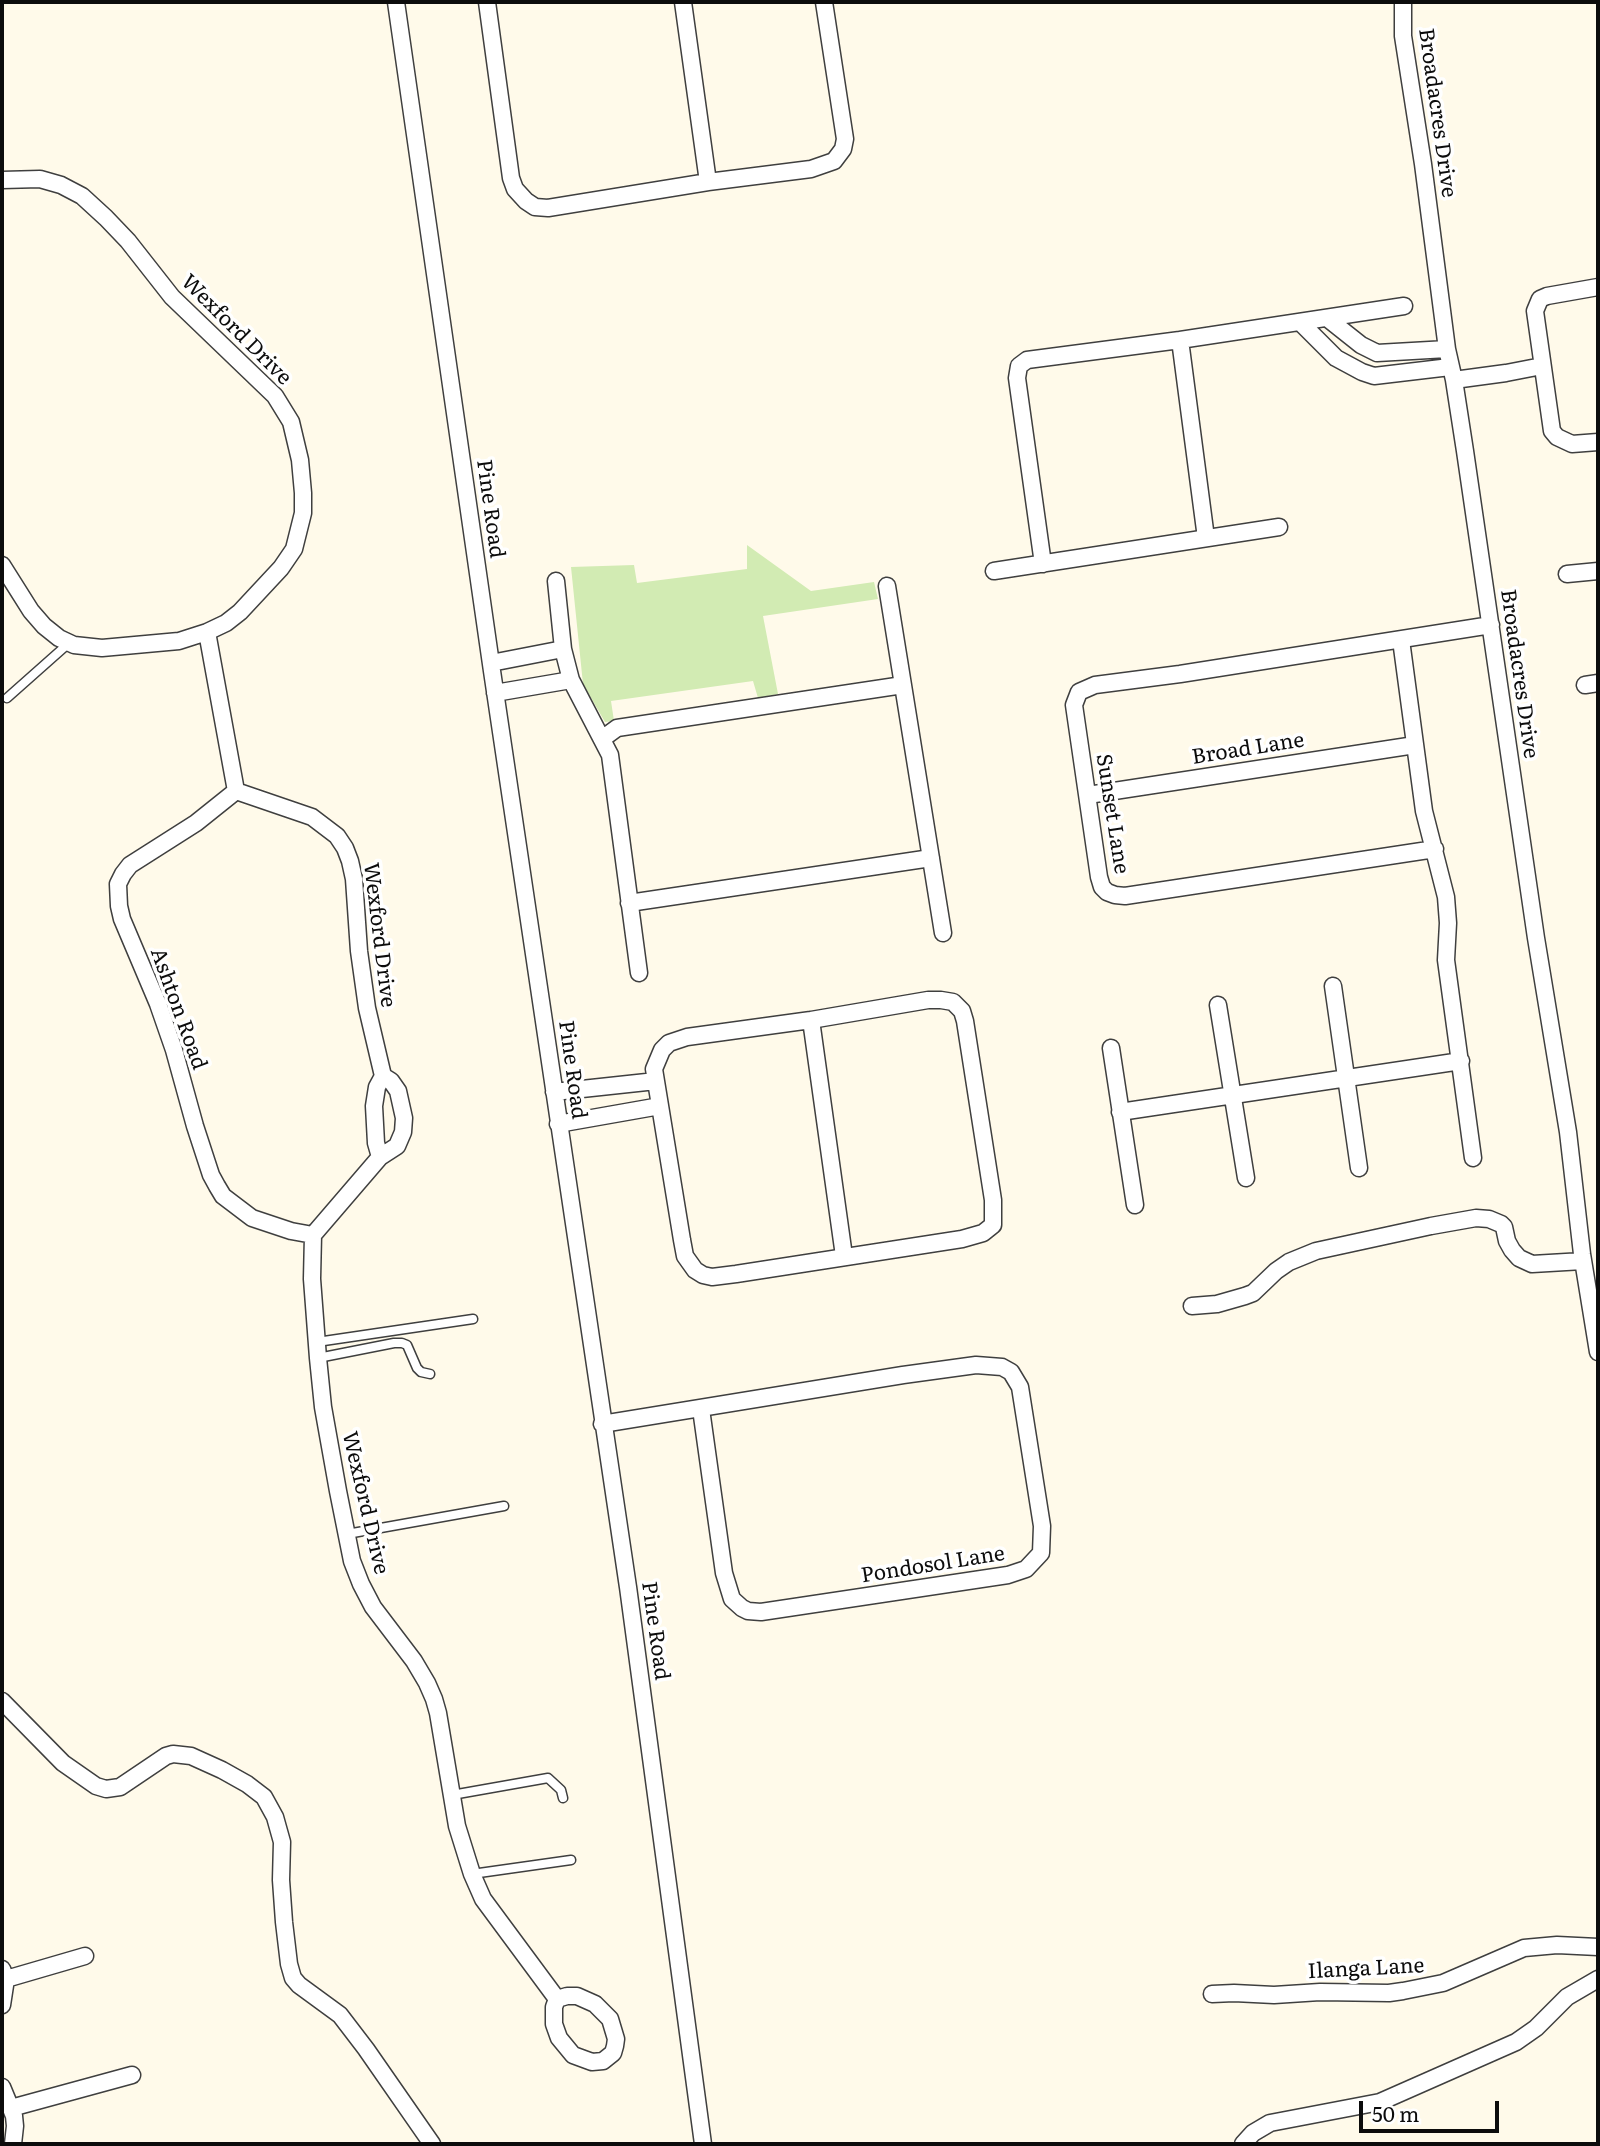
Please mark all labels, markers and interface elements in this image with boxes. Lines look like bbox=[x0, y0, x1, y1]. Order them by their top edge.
street label: Broadacres Drive bbox=[1413, 27, 1461, 199]
street label: Wexford Drive bbox=[176, 270, 296, 390]
street label: Pine Road bbox=[471, 458, 509, 560]
street label: Broadacres Drive bbox=[1495, 588, 1543, 760]
street label: Broad Lane bbox=[1190, 728, 1306, 770]
street label: Sunset Lane bbox=[1090, 752, 1134, 876]
street label: Wexford Drive bbox=[358, 861, 400, 1009]
street label: Ashton Road bbox=[144, 945, 212, 1073]
street label: Pine Road bbox=[553, 1019, 591, 1121]
street label: Wexford Drive bbox=[336, 1429, 394, 1577]
street label: Pondosol Lane bbox=[859, 1541, 1007, 1589]
street label: Pine Road bbox=[636, 1580, 674, 1682]
street label: Ilanga Lane bbox=[1307, 1953, 1425, 1985]
scale bar bbox=[1362, 2086, 1502, 2130]
text: 50 m bbox=[1372, 2097, 1419, 2128]

